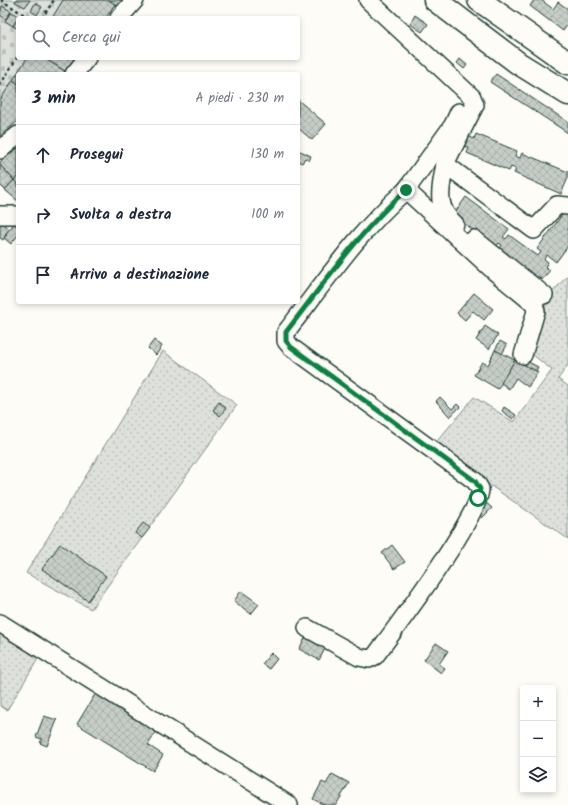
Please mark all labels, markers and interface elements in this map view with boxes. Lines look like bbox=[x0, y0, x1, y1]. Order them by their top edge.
search box bbox=[16, 16, 300, 60]
text: Cerca qui bbox=[62, 26, 120, 50]
icon: search bbox=[30, 27, 52, 49]
text: 3 min bbox=[32, 85, 76, 112]
text: A piedi · 230 m bbox=[196, 88, 284, 109]
text: Prosegui bbox=[70, 143, 123, 167]
icon: ahead bbox=[32, 144, 54, 166]
text: 130 m bbox=[250, 144, 284, 165]
route end bbox=[397, 181, 415, 199]
text: Svolta a destra bbox=[70, 203, 171, 227]
icon: right bbox=[32, 204, 54, 226]
text: 100 m bbox=[251, 204, 284, 225]
text: Arrivo a destinazione bbox=[70, 263, 209, 287]
icon: arrive bbox=[32, 264, 54, 286]
route start bbox=[469, 489, 487, 507]
map controls bbox=[520, 685, 556, 793]
button: + bbox=[520, 685, 556, 721]
button: − bbox=[520, 721, 556, 757]
button: layers bbox=[520, 757, 556, 793]

